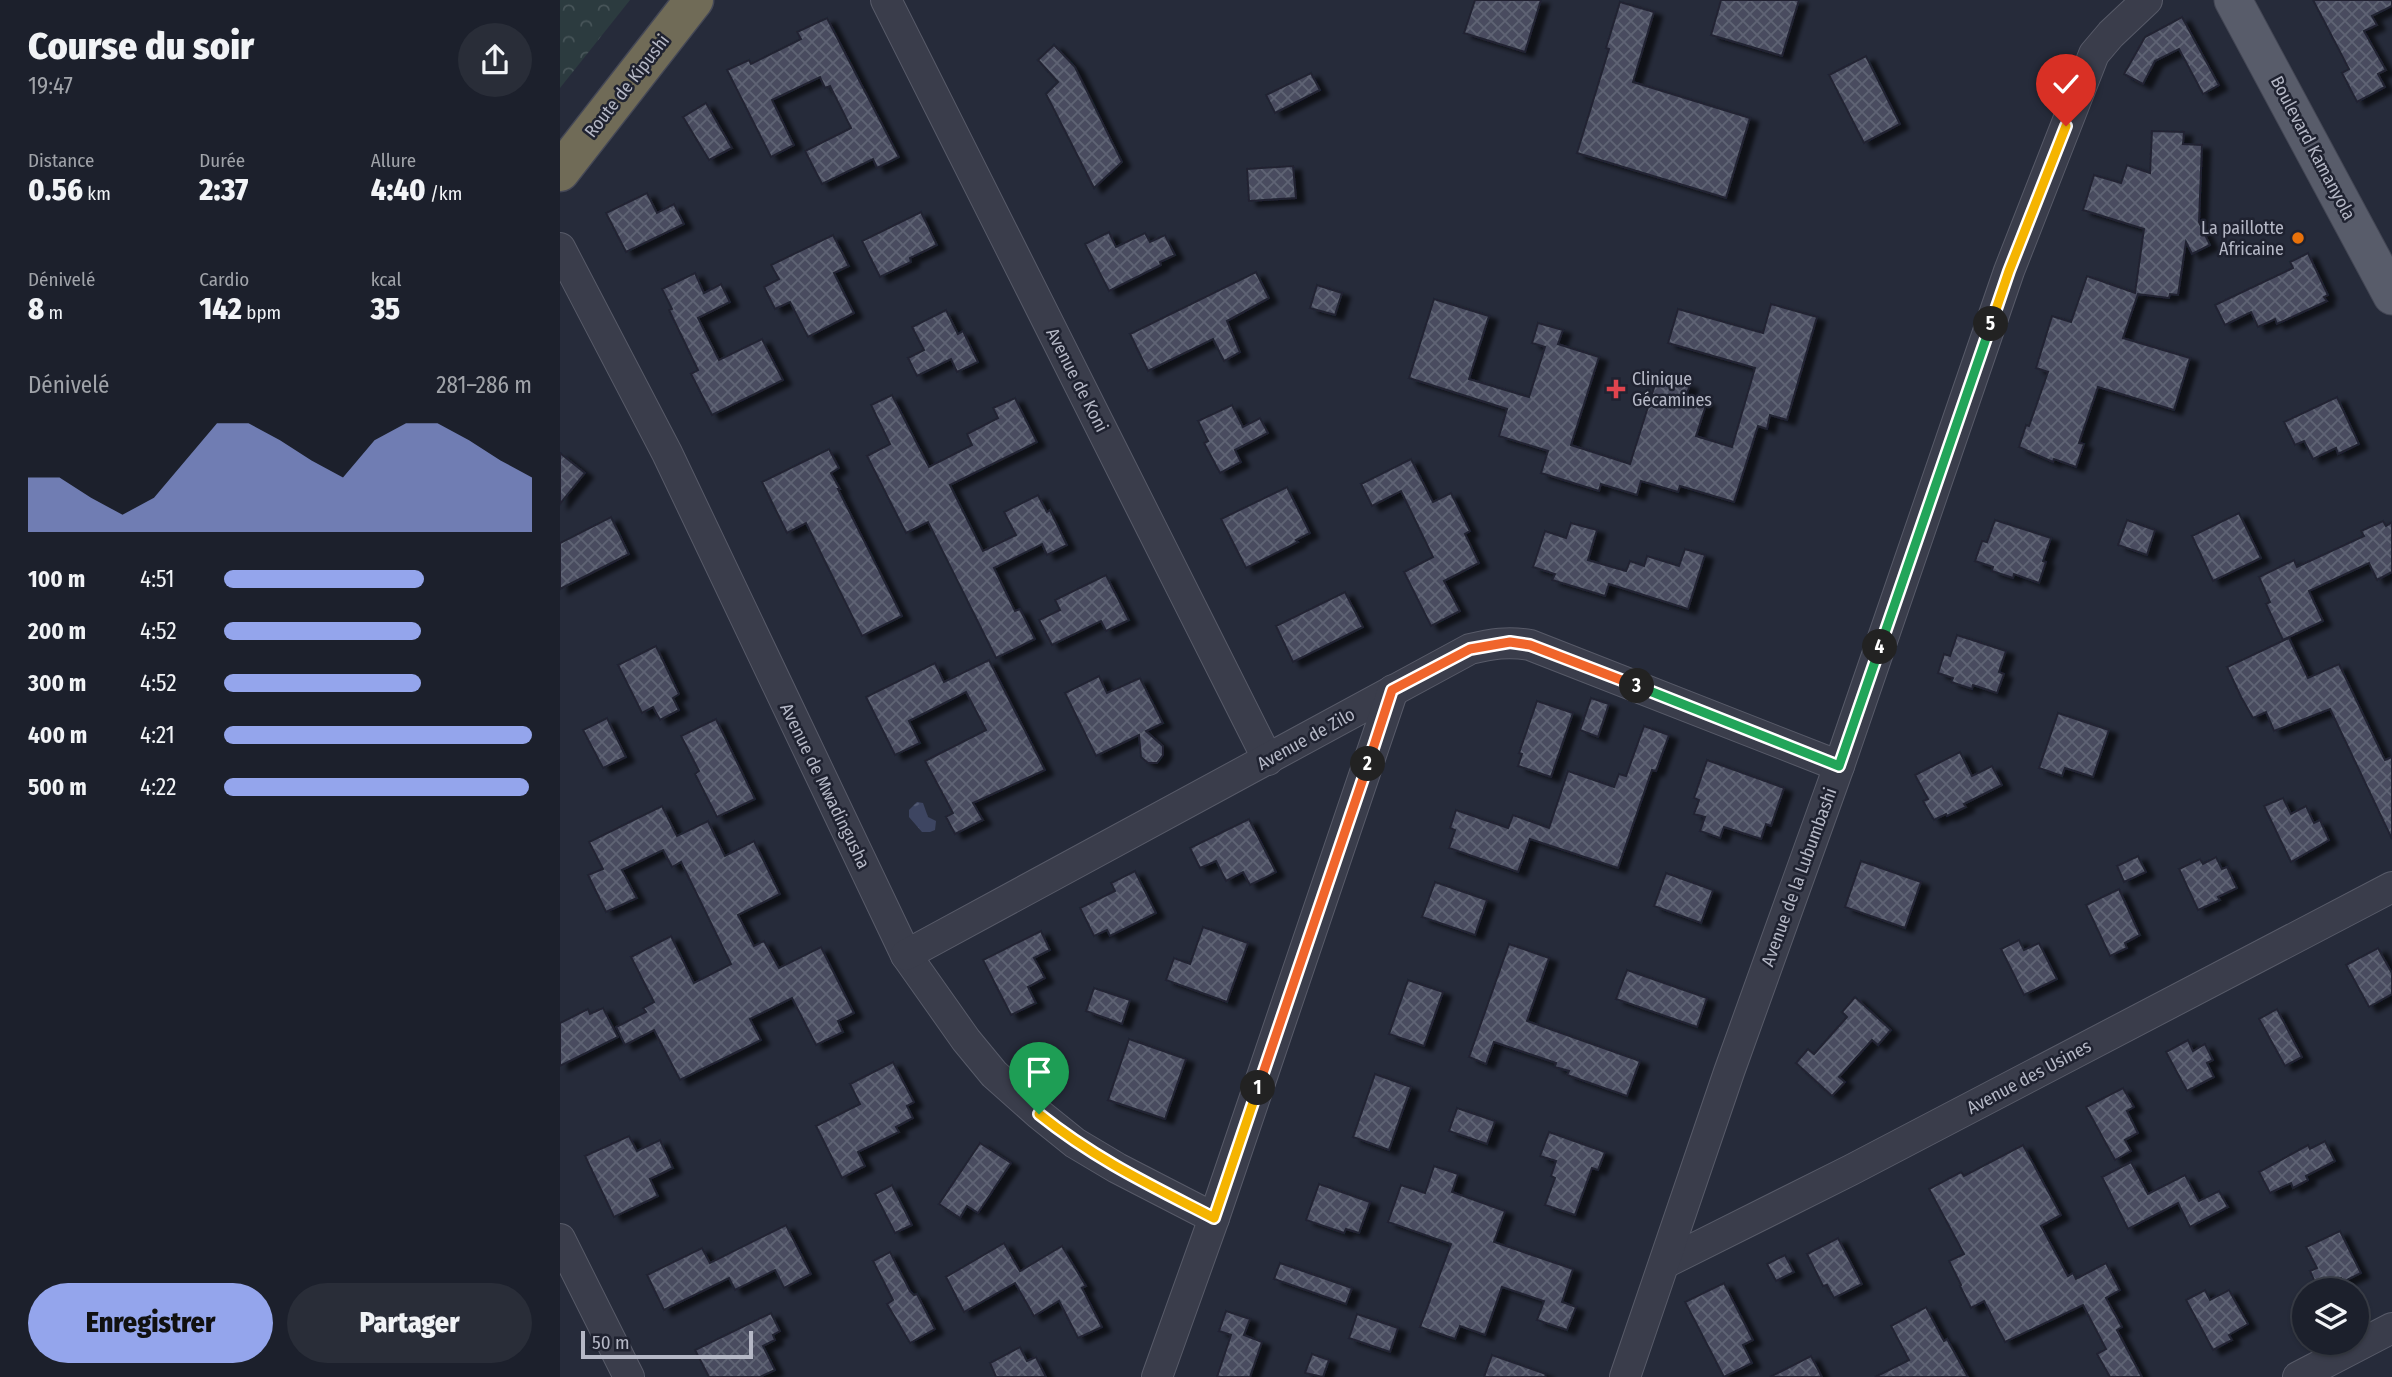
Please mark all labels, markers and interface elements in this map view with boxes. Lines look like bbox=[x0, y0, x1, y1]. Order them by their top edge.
text: Course du soir bbox=[28, 23, 254, 69]
button: share bbox=[458, 23, 532, 97]
street label: Route de Kipushi bbox=[580, 30, 674, 142]
pin bbox=[2036, 54, 2096, 126]
icon: check bbox=[2047, 65, 2085, 103]
text: 19:47 bbox=[28, 72, 73, 100]
street label: Boulevard Kamanyola bbox=[2266, 72, 2360, 224]
text: Distance bbox=[28, 149, 95, 172]
text: Durée bbox=[199, 149, 245, 172]
text: Allure bbox=[371, 149, 416, 172]
text: 0.56 bbox=[28, 172, 83, 208]
text: 2:37 bbox=[199, 172, 248, 208]
text: 4:40 bbox=[371, 172, 426, 208]
text: km bbox=[83, 182, 111, 205]
text: /km bbox=[426, 182, 462, 205]
place label: La paillotte Africaine bbox=[2201, 217, 2284, 260]
marker: La paillotte Africaine bbox=[2290, 230, 2306, 246]
text: Dénivelé bbox=[28, 268, 95, 291]
text: Cardio bbox=[199, 268, 249, 291]
text: kcal bbox=[371, 268, 401, 291]
text: 8 bbox=[28, 291, 44, 327]
text: 142 bbox=[199, 291, 242, 327]
text: 35 bbox=[371, 291, 400, 327]
text: m bbox=[44, 301, 63, 324]
text: bpm bbox=[242, 301, 281, 324]
pin: 5 bbox=[1974, 306, 2008, 342]
text: 5 bbox=[1986, 312, 1995, 335]
street label: Avenue de Koni bbox=[1041, 324, 1113, 436]
place label: Clinique Gécamines bbox=[1632, 368, 1712, 411]
text: Dénivelé bbox=[28, 371, 109, 399]
text: 281–286 m bbox=[436, 371, 532, 399]
marker: Clinique Gécamines bbox=[1606, 379, 1626, 399]
text: 100 m bbox=[28, 565, 85, 593]
text: 4:51 bbox=[140, 565, 175, 593]
text: 200 m bbox=[28, 617, 86, 645]
text: 4:52 bbox=[140, 617, 177, 645]
pin: 4 bbox=[1862, 630, 1898, 664]
text: 4 bbox=[1875, 635, 1884, 658]
pin: 3 bbox=[1620, 668, 1654, 704]
text: 300 m bbox=[28, 669, 86, 697]
text: 4:52 bbox=[140, 669, 177, 697]
text: 3 bbox=[1632, 674, 1641, 697]
street label: Avenue de Mwadingusha bbox=[775, 700, 875, 873]
street label: Avenue de Zilo bbox=[1253, 703, 1359, 775]
text: 400 m bbox=[28, 721, 87, 749]
text: 4:21 bbox=[140, 721, 175, 749]
pin: 2 bbox=[1350, 746, 1386, 782]
text: 2 bbox=[1363, 752, 1372, 775]
text: 500 m bbox=[28, 773, 87, 801]
text: 4:22 bbox=[140, 773, 176, 801]
street label: Avenue de la Lubumbashi bbox=[1756, 785, 1842, 969]
street label: Avenue des Usines bbox=[1963, 1035, 2095, 1119]
pin bbox=[1009, 1042, 1069, 1114]
icon: arrive bbox=[1020, 1053, 1058, 1091]
pin: 1 bbox=[1240, 1070, 1276, 1106]
text: 1 bbox=[1253, 1076, 1262, 1099]
map controls bbox=[2292, 1278, 2369, 1355]
button: layers bbox=[2292, 1278, 2369, 1355]
button: Enregistrer bbox=[28, 1283, 273, 1363]
button: Partager bbox=[287, 1283, 532, 1363]
scale bar bbox=[581, 1328, 752, 1360]
text: 50 m bbox=[592, 1331, 630, 1354]

